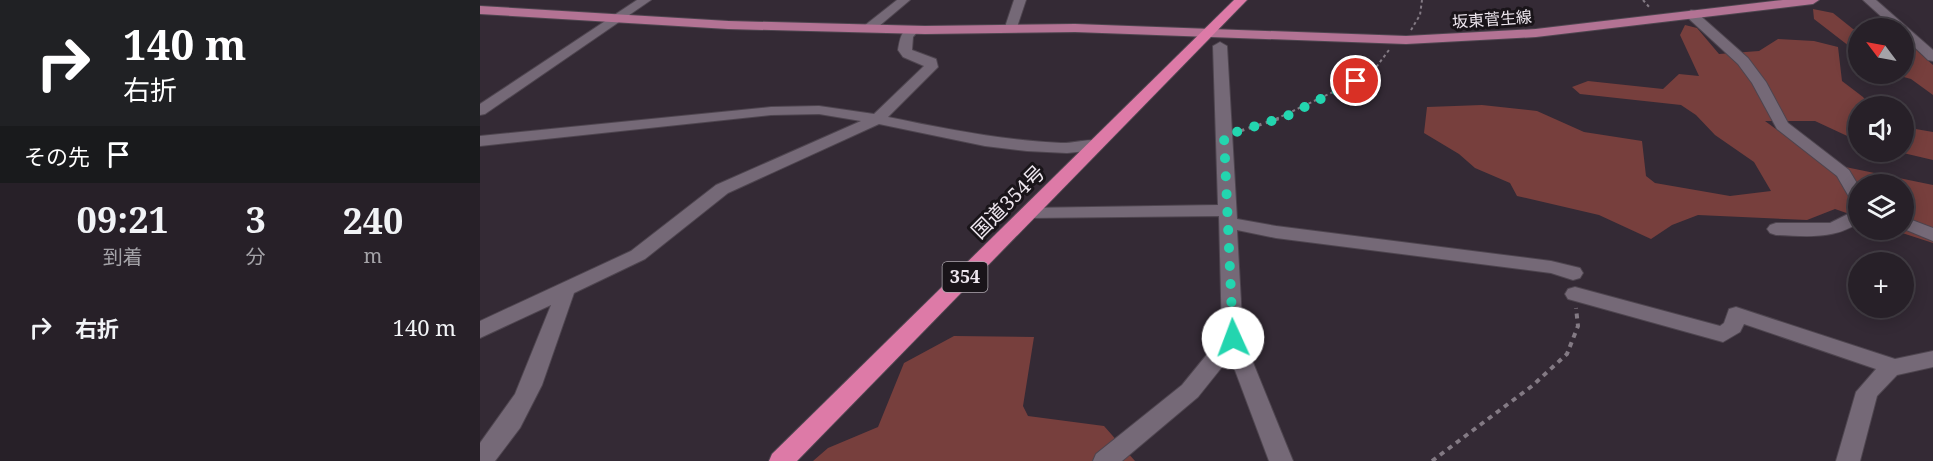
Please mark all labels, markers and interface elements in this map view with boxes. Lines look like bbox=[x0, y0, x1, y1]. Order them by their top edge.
street label: 坂東菅生線 bbox=[1451, 5, 1533, 33]
text: 140 m bbox=[123, 15, 247, 72]
north arrow bbox=[1848, 18, 1914, 84]
map controls bbox=[1848, 18, 1914, 318]
icon: right bbox=[24, 24, 102, 102]
pin bbox=[1330, 55, 1381, 106]
icon: arrive bbox=[1339, 64, 1372, 97]
text: 右折 bbox=[123, 71, 177, 108]
button: sound bbox=[1848, 96, 1914, 162]
icon: arrive bbox=[102, 138, 135, 171]
text: その先 bbox=[24, 141, 90, 171]
street label: 国道354号 bbox=[965, 159, 1050, 244]
button: layers bbox=[1848, 174, 1914, 240]
text: 09:21 bbox=[77, 195, 169, 244]
text: 3 bbox=[245, 195, 266, 244]
text: 240 bbox=[342, 196, 403, 245]
text: m bbox=[363, 242, 382, 269]
text: 到着 bbox=[103, 243, 143, 270]
text: 分 bbox=[246, 243, 266, 270]
button: + bbox=[1848, 252, 1914, 318]
road number: 354 bbox=[942, 262, 988, 292]
position arrow bbox=[1201, 306, 1265, 370]
icon: right bbox=[24, 311, 57, 344]
text: 140 m bbox=[393, 312, 456, 342]
text: 右折 bbox=[75, 313, 119, 343]

